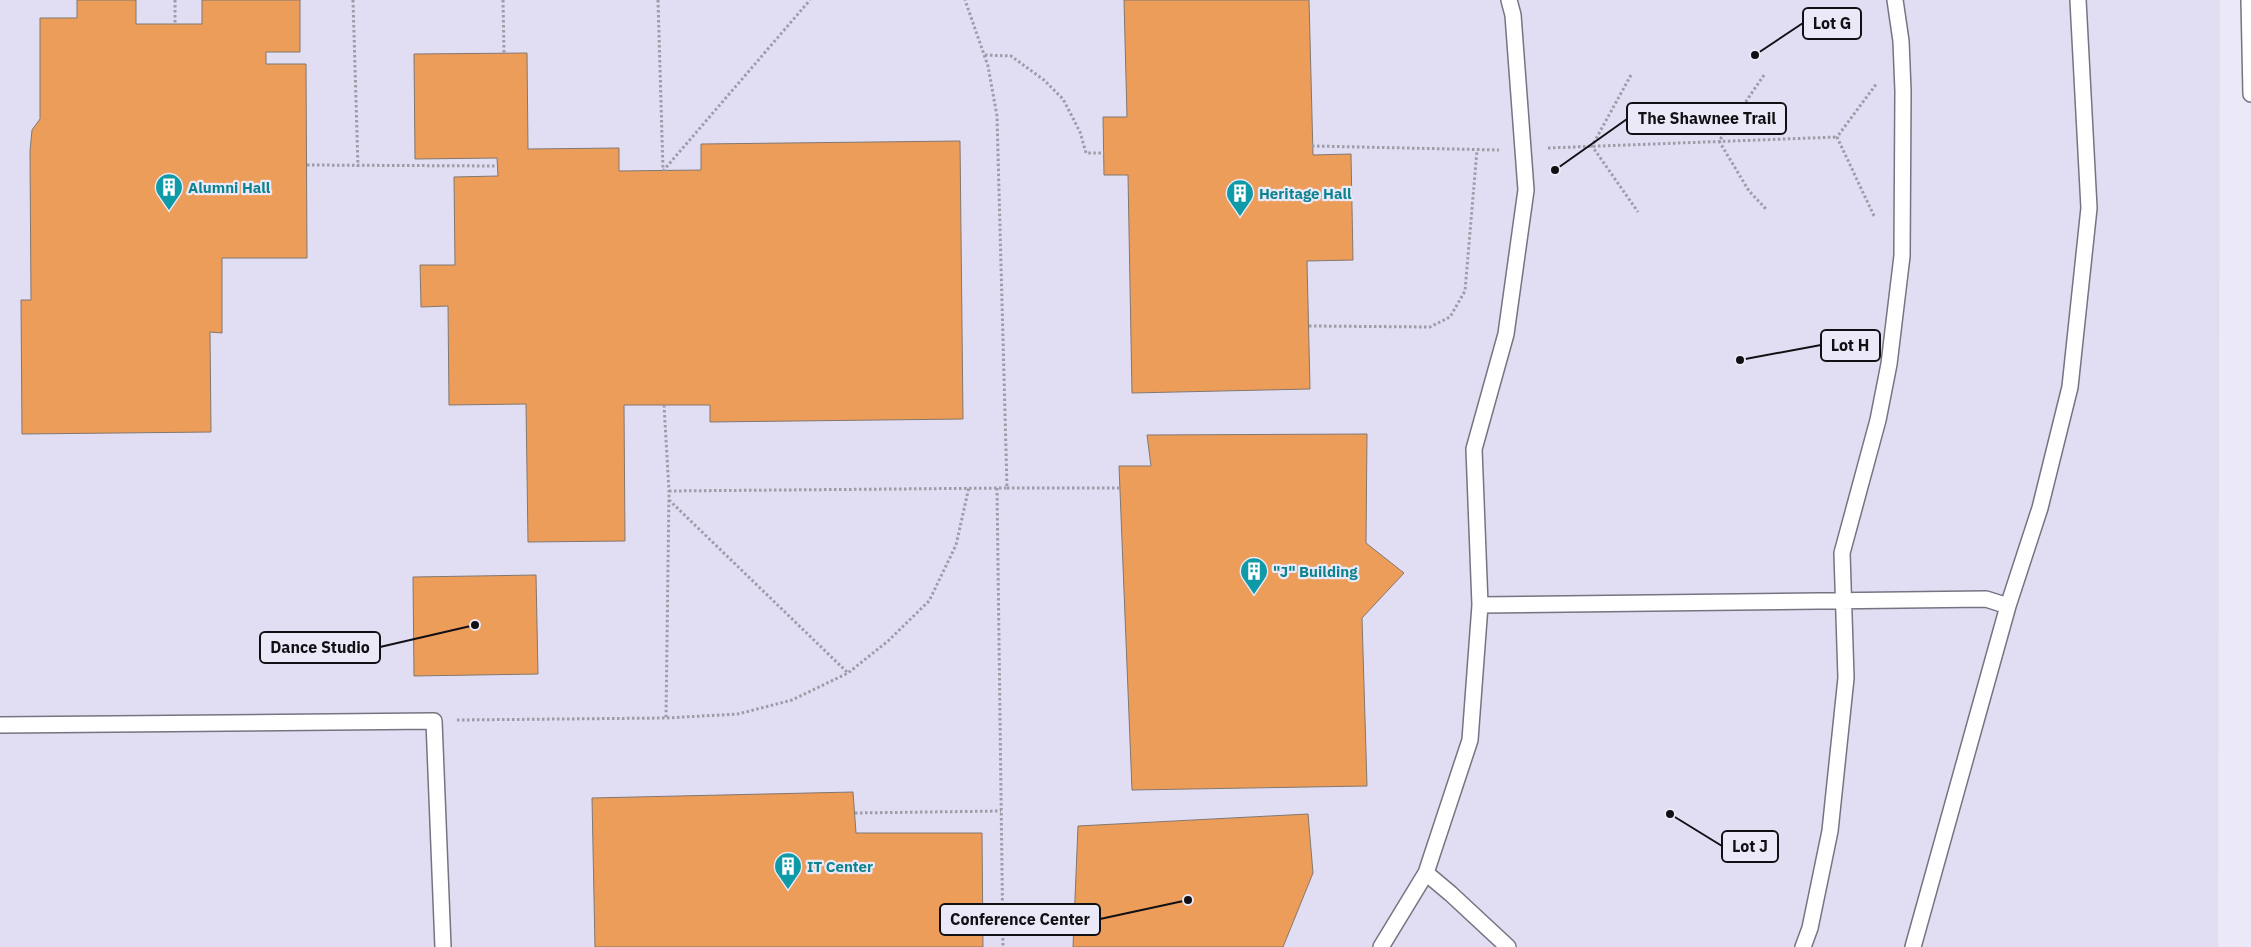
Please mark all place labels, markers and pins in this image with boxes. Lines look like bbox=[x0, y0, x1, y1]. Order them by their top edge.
callout: Lot G bbox=[1803, 8, 1861, 39]
callout: The Shawnee Trail bbox=[1627, 103, 1786, 134]
building icon: Alumni Hall bbox=[154, 172, 184, 211]
place label: Alumni Hall bbox=[188, 178, 271, 197]
building icon: Heritage Hall bbox=[1225, 178, 1255, 217]
place label: Heritage Hall bbox=[1259, 184, 1352, 203]
callout: Lot H bbox=[1821, 330, 1880, 361]
building icon: "J" Building bbox=[1239, 556, 1269, 595]
place label: "J" Building bbox=[1273, 562, 1358, 581]
callout: Dance Studio bbox=[260, 632, 380, 663]
callout: Lot J bbox=[1722, 831, 1778, 862]
building icon: IT Center bbox=[773, 851, 803, 890]
place label: IT Center bbox=[807, 857, 873, 876]
callout: Conference Center bbox=[940, 904, 1100, 935]

